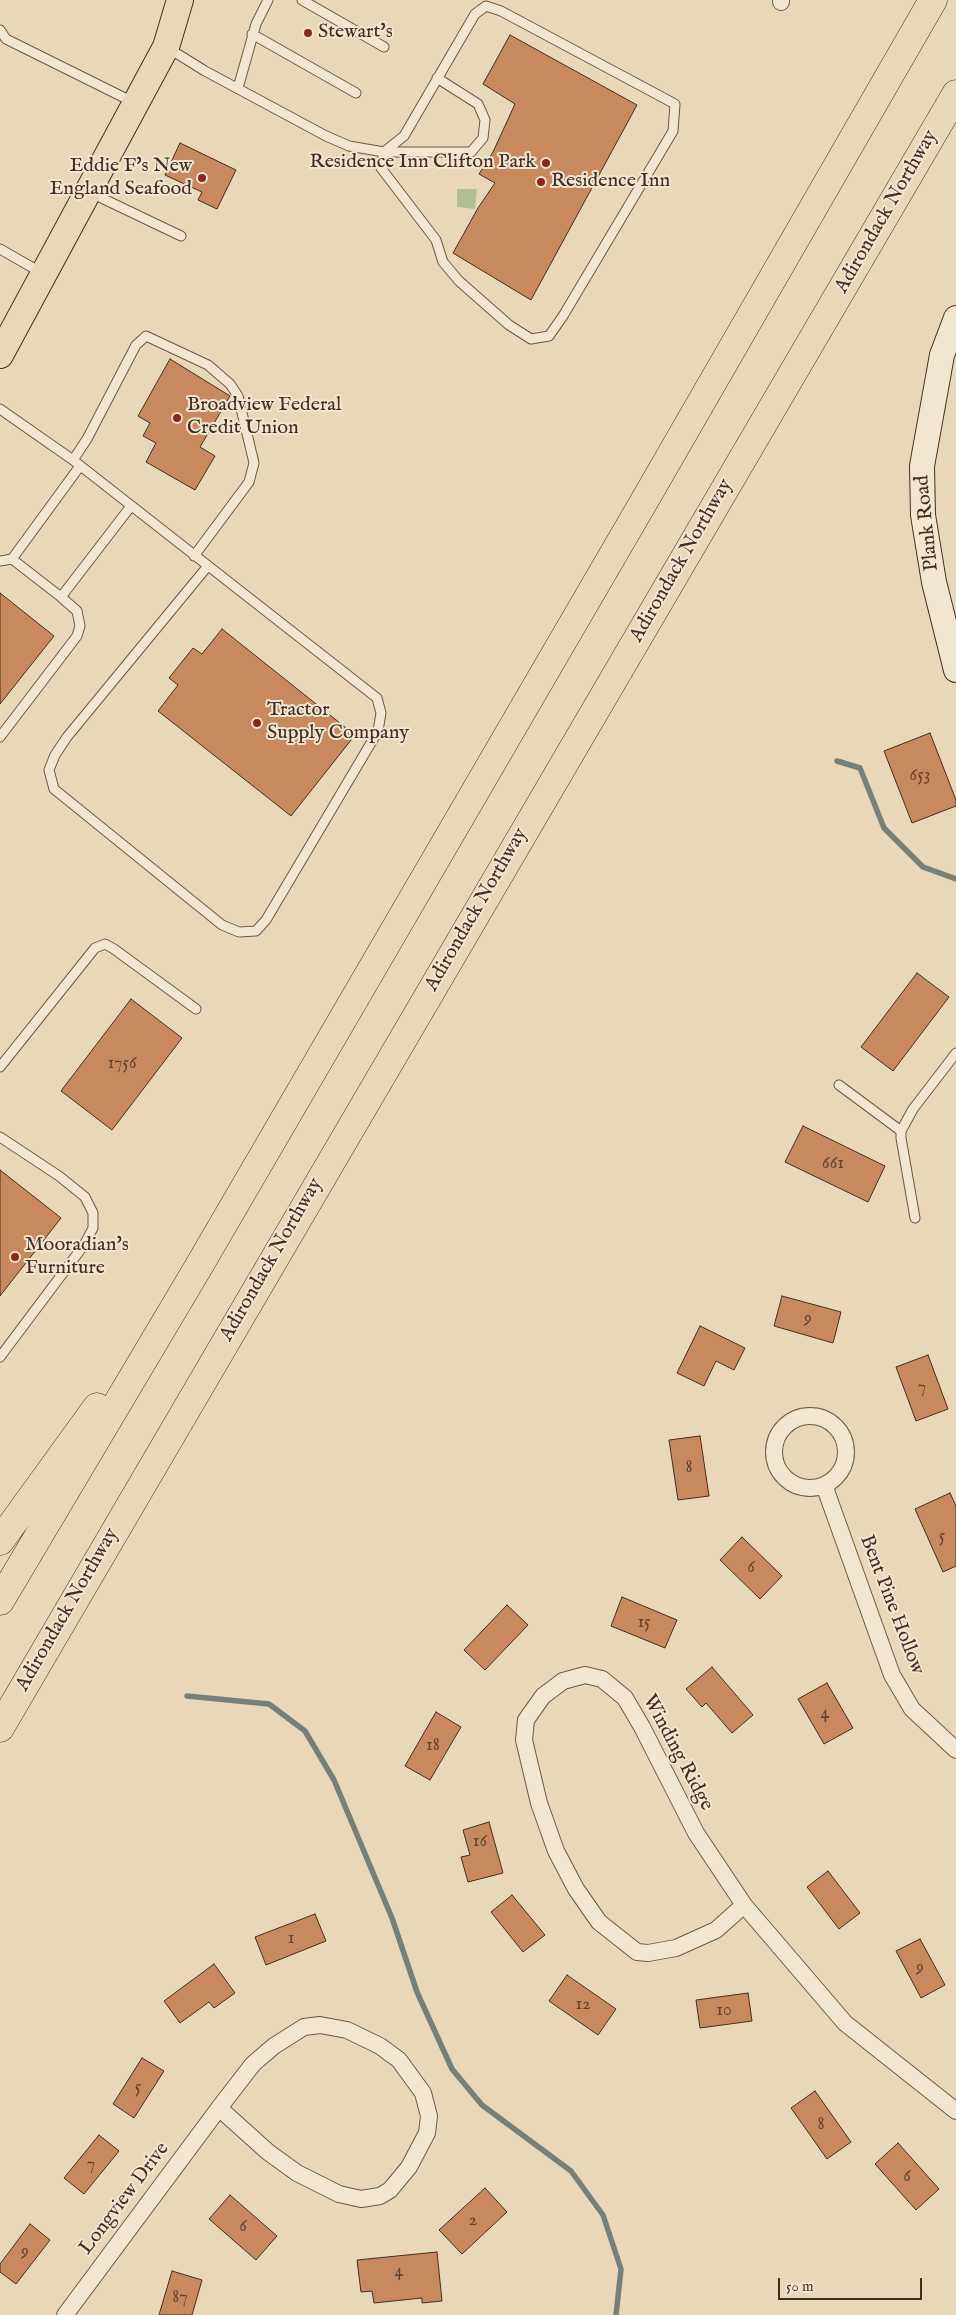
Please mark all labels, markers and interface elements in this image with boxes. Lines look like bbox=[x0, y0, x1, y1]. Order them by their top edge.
place label: Stewart's bbox=[318, 21, 393, 45]
marker: Stewart's bbox=[302, 27, 314, 39]
street label: Adirondack Northway bbox=[830, 126, 944, 298]
place label: Residence Inn Clifton Park bbox=[310, 151, 536, 175]
place label: Eddie F's New England Seafood bbox=[49, 155, 192, 202]
marker: Residence Inn Clifton Park bbox=[540, 157, 552, 169]
place label: Residence Inn bbox=[551, 170, 670, 194]
marker: Eddie F's New England Seafood bbox=[196, 172, 208, 184]
marker: Residence Inn bbox=[535, 176, 547, 188]
place label: Broadview Federal Credit Union bbox=[187, 394, 341, 441]
marker: Broadview Federal Credit Union bbox=[171, 412, 183, 424]
street label: Plank Road bbox=[911, 474, 945, 572]
street label: Adirondack Northway bbox=[625, 475, 739, 647]
place label: Tractor Supply Company bbox=[267, 699, 409, 746]
marker: Tractor Supply Company bbox=[251, 717, 263, 729]
house number: 653 bbox=[910, 765, 930, 787]
street label: Adirondack Northway bbox=[420, 824, 534, 996]
house number: 1756 bbox=[107, 1053, 137, 1075]
house number: 661 bbox=[822, 1153, 844, 1175]
street label: Adirondack Northway bbox=[215, 1174, 329, 1346]
place label: Mooradian's Furniture bbox=[25, 1234, 129, 1281]
marker: Mooradian's Furniture bbox=[9, 1251, 21, 1263]
house number: 9 bbox=[804, 1308, 812, 1330]
house number: 7 bbox=[918, 1377, 926, 1399]
house number: 8 bbox=[685, 1457, 693, 1479]
street label: Adirondack Northway bbox=[11, 1524, 125, 1696]
house number: 5 bbox=[939, 1526, 945, 1548]
street label: Bent Pine Hollow bbox=[853, 1532, 929, 1678]
house number: 6 bbox=[747, 1557, 755, 1579]
house number: 15 bbox=[637, 1612, 651, 1634]
street label: Winding Ridge bbox=[636, 1691, 718, 1815]
house number: 4 bbox=[821, 1703, 829, 1725]
house number: 18 bbox=[426, 1735, 440, 1757]
house number: 16 bbox=[473, 1831, 487, 1853]
house number: 1 bbox=[288, 1928, 294, 1950]
house number: 9 bbox=[916, 1957, 924, 1979]
house number: 12 bbox=[575, 1994, 591, 2016]
house number: 10 bbox=[716, 2000, 732, 2022]
house number: 5 bbox=[135, 2077, 141, 2099]
house number: 8 bbox=[817, 2114, 825, 2136]
street label: Longview Drive bbox=[75, 2138, 175, 2260]
house number: 7 bbox=[87, 2154, 95, 2176]
house number: 6 bbox=[903, 2166, 911, 2188]
house number: 2 bbox=[469, 2210, 477, 2232]
house number: 6 bbox=[239, 2216, 247, 2238]
house number: 9 bbox=[21, 2241, 29, 2263]
house number: 4 bbox=[395, 2261, 403, 2283]
scale bar bbox=[781, 2268, 925, 2300]
text: 50 m bbox=[786, 2277, 814, 2296]
house number: 87 bbox=[172, 2287, 188, 2309]

